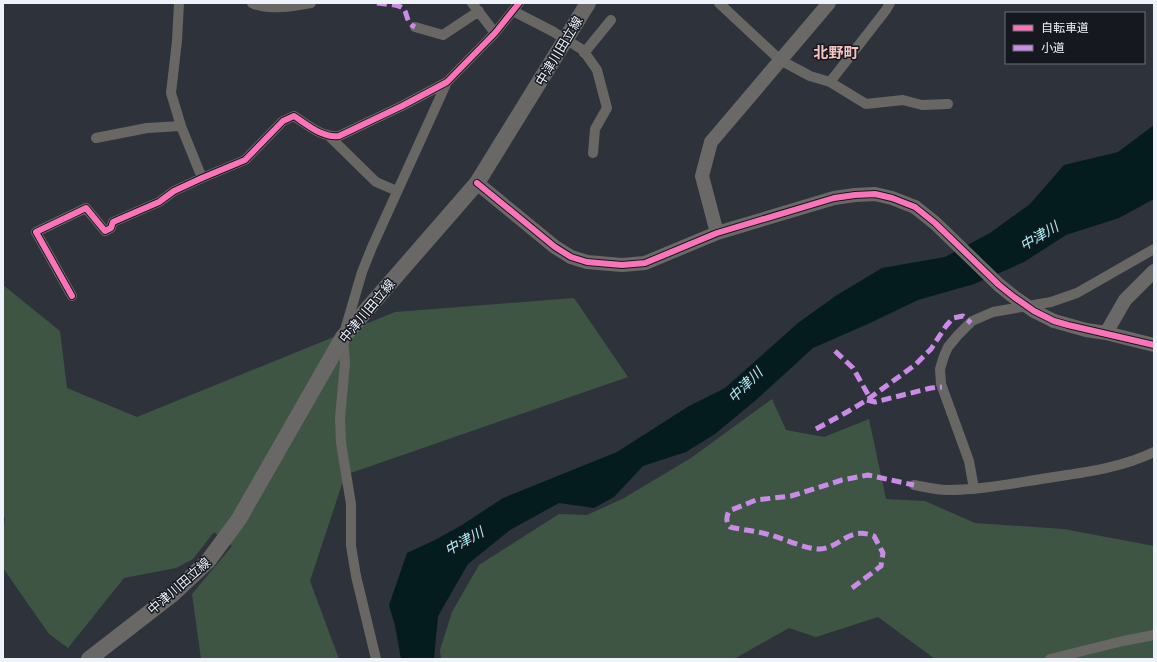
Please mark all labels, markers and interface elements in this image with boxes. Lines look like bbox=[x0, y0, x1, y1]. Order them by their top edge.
legend bbox=[1005, 12, 1145, 64]
street label: 中津川田立線 bbox=[532, 14, 586, 88]
text: 自転車道 bbox=[1041, 21, 1089, 35]
text: 小道 bbox=[1041, 41, 1065, 55]
district label: 北野町 bbox=[813, 44, 859, 62]
water label: 中津川 bbox=[1017, 217, 1063, 254]
street label: 中津川田立線 bbox=[336, 276, 398, 346]
water label: 中津川 bbox=[724, 363, 767, 406]
water label: 中津川 bbox=[442, 523, 488, 558]
street label: 中津川田立線 bbox=[145, 555, 213, 617]

